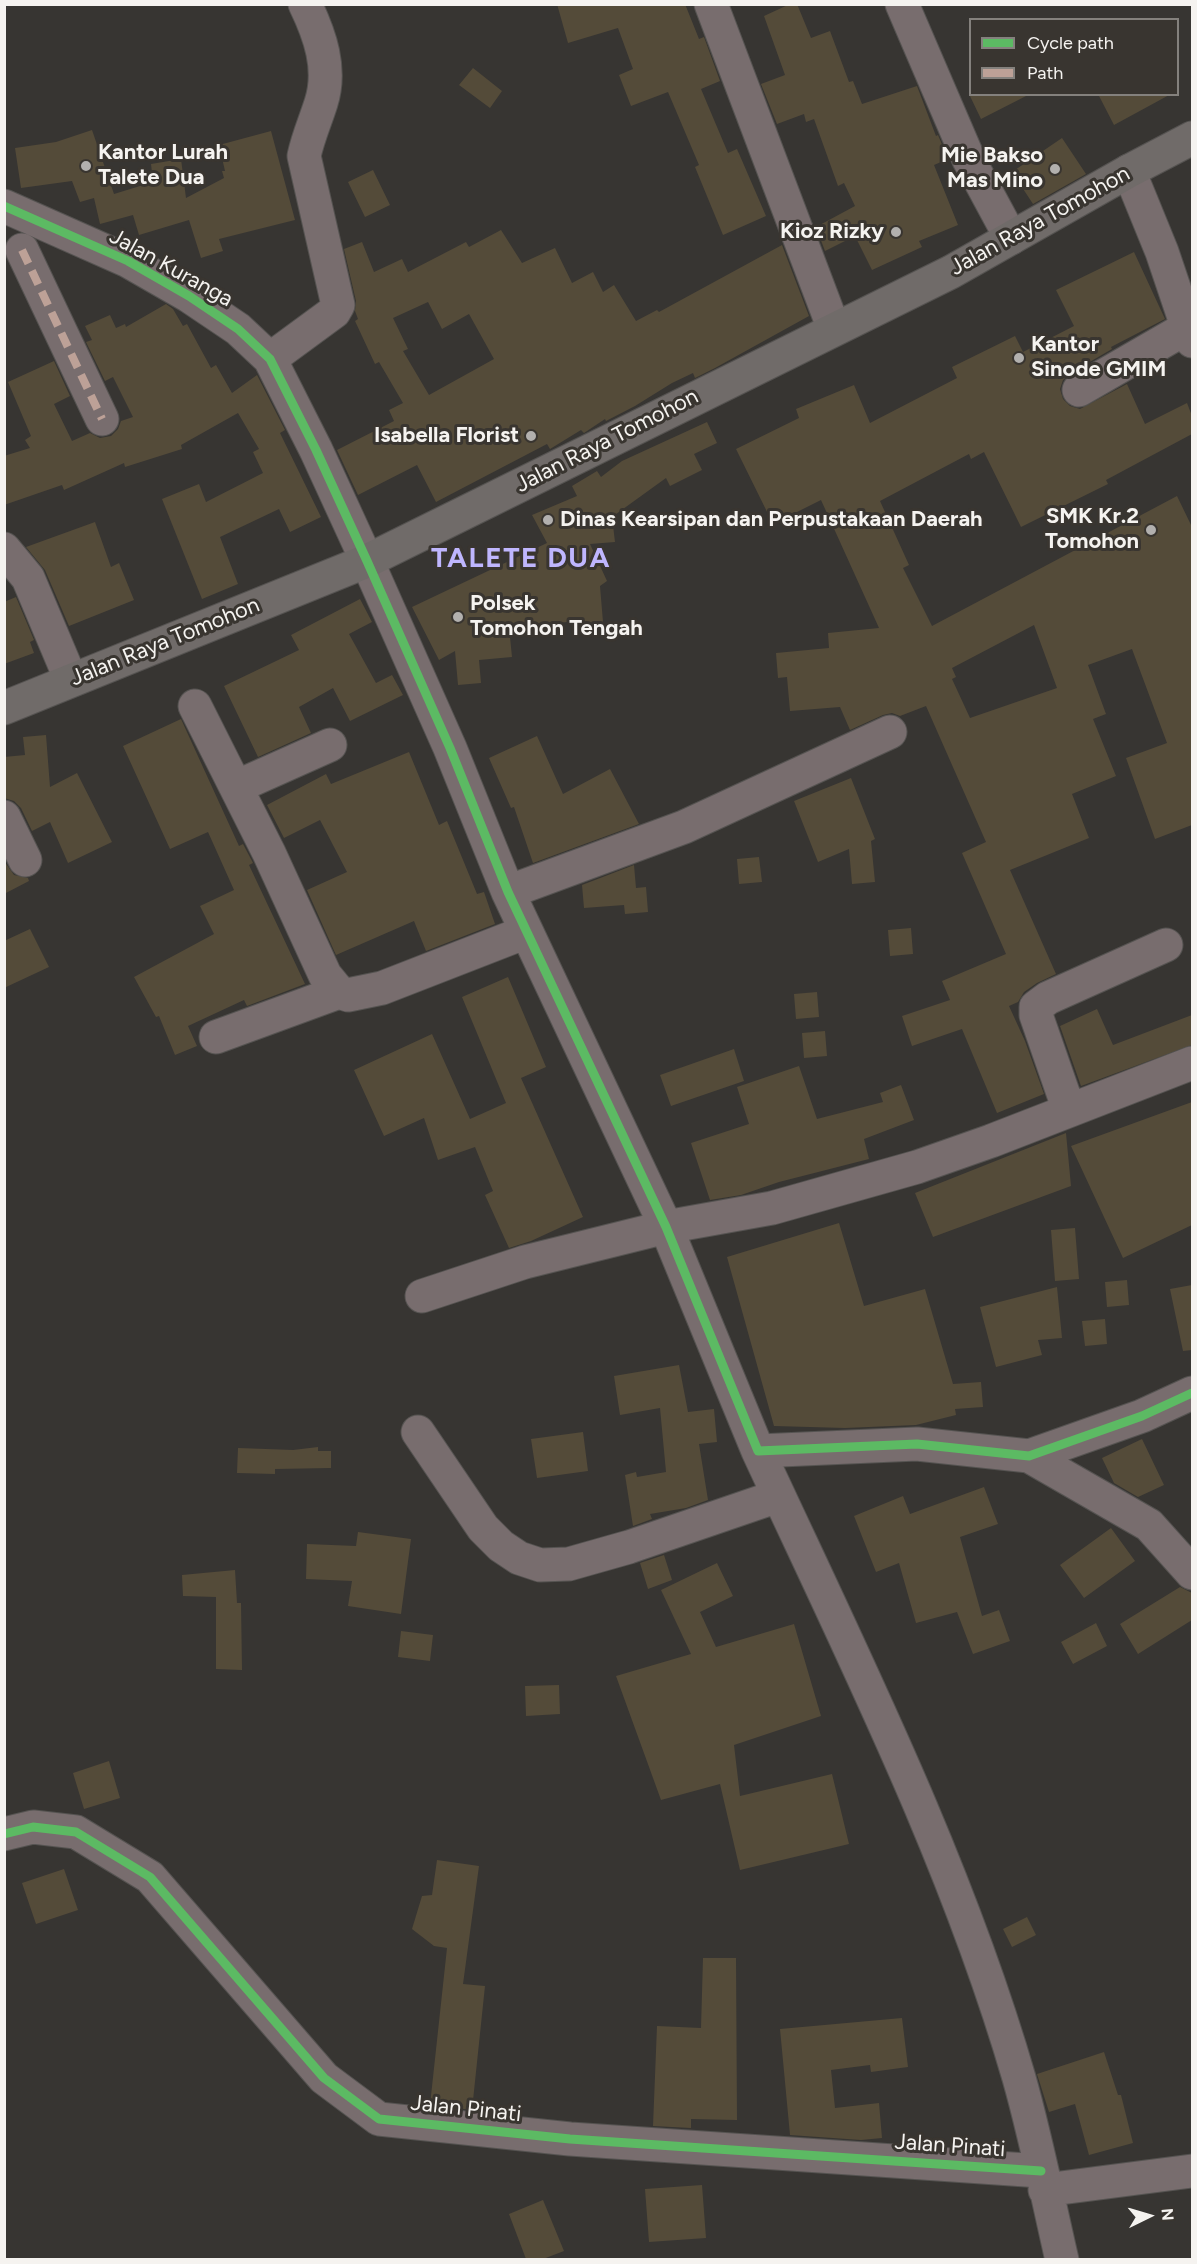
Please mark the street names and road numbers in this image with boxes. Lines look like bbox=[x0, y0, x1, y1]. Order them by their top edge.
street label: Jalan Raya Tomohon bbox=[946, 161, 1134, 281]
street label: Jalan Kuranga bbox=[105, 223, 237, 313]
street label: Jalan Raya Tomohon bbox=[511, 384, 703, 498]
street label: Jalan Raya Tomohon bbox=[67, 592, 263, 692]
street label: Jalan Pinati bbox=[409, 2090, 523, 2128]
street label: Jalan Pinati bbox=[894, 2129, 1006, 2163]

